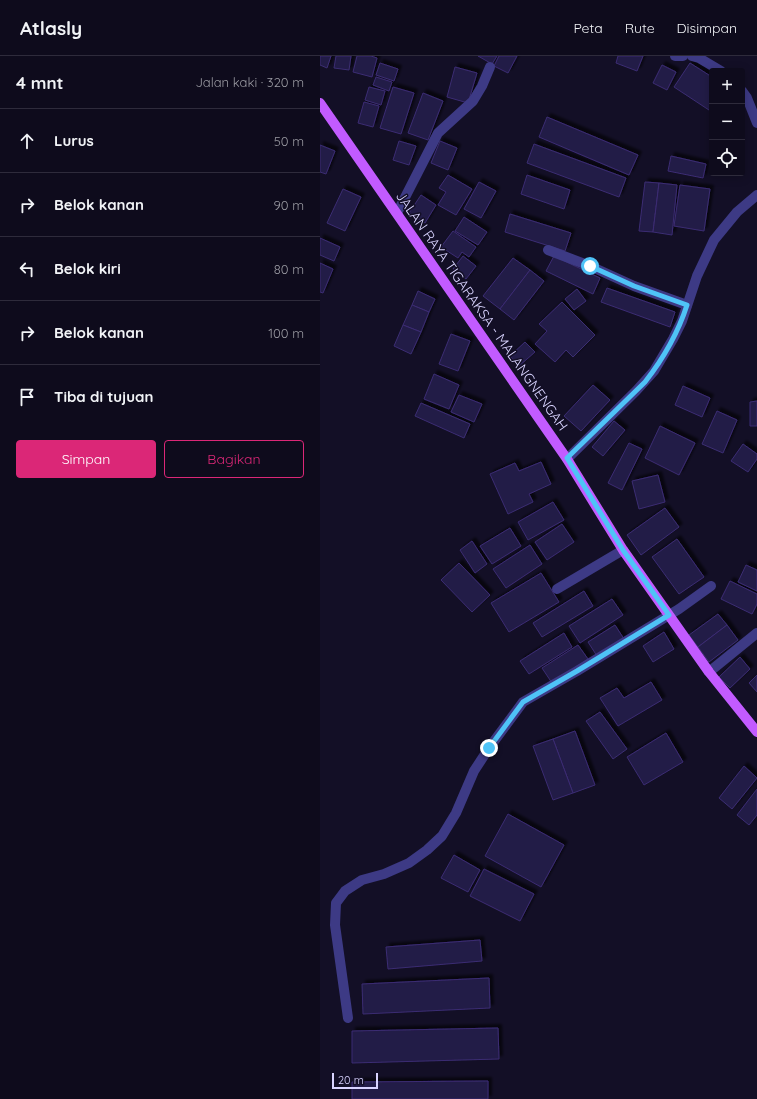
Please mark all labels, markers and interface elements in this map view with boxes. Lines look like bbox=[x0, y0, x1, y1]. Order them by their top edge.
text: Atlasly bbox=[20, 16, 82, 40]
text: Peta bbox=[573, 19, 603, 37]
text: Rute bbox=[625, 19, 655, 37]
text: Disimpan bbox=[677, 19, 737, 37]
map controls bbox=[709, 68, 745, 176]
button: + bbox=[709, 68, 745, 104]
text: 4 mnt bbox=[16, 72, 64, 93]
text: Jalan kaki · 320 m bbox=[195, 74, 304, 90]
button: − bbox=[709, 104, 745, 140]
icon: ahead bbox=[16, 130, 38, 152]
text: Lurus bbox=[54, 131, 94, 150]
text: 50 m bbox=[274, 133, 304, 149]
button: locate bbox=[709, 140, 745, 176]
street label: JALAN RAYA TIGARAKSA - MALANGNENGAH bbox=[392, 188, 572, 434]
icon: right bbox=[16, 194, 38, 216]
text: Belok kanan bbox=[54, 195, 144, 214]
text: 90 m bbox=[274, 197, 304, 213]
route start bbox=[581, 257, 599, 275]
icon: left bbox=[16, 258, 38, 280]
text: Belok kiri bbox=[54, 259, 121, 278]
text: 80 m bbox=[274, 261, 304, 277]
icon: right bbox=[16, 322, 38, 344]
text: Belok kanan bbox=[54, 323, 144, 342]
text: 100 m bbox=[268, 325, 304, 341]
icon: arrive bbox=[16, 386, 38, 408]
text: Tiba di tujuan bbox=[54, 387, 153, 406]
button: Simpan bbox=[16, 440, 156, 478]
button: Bagikan bbox=[164, 440, 304, 478]
route end bbox=[480, 739, 498, 757]
scale bar bbox=[332, 1071, 378, 1090]
text: 20 m bbox=[338, 1073, 364, 1087]

